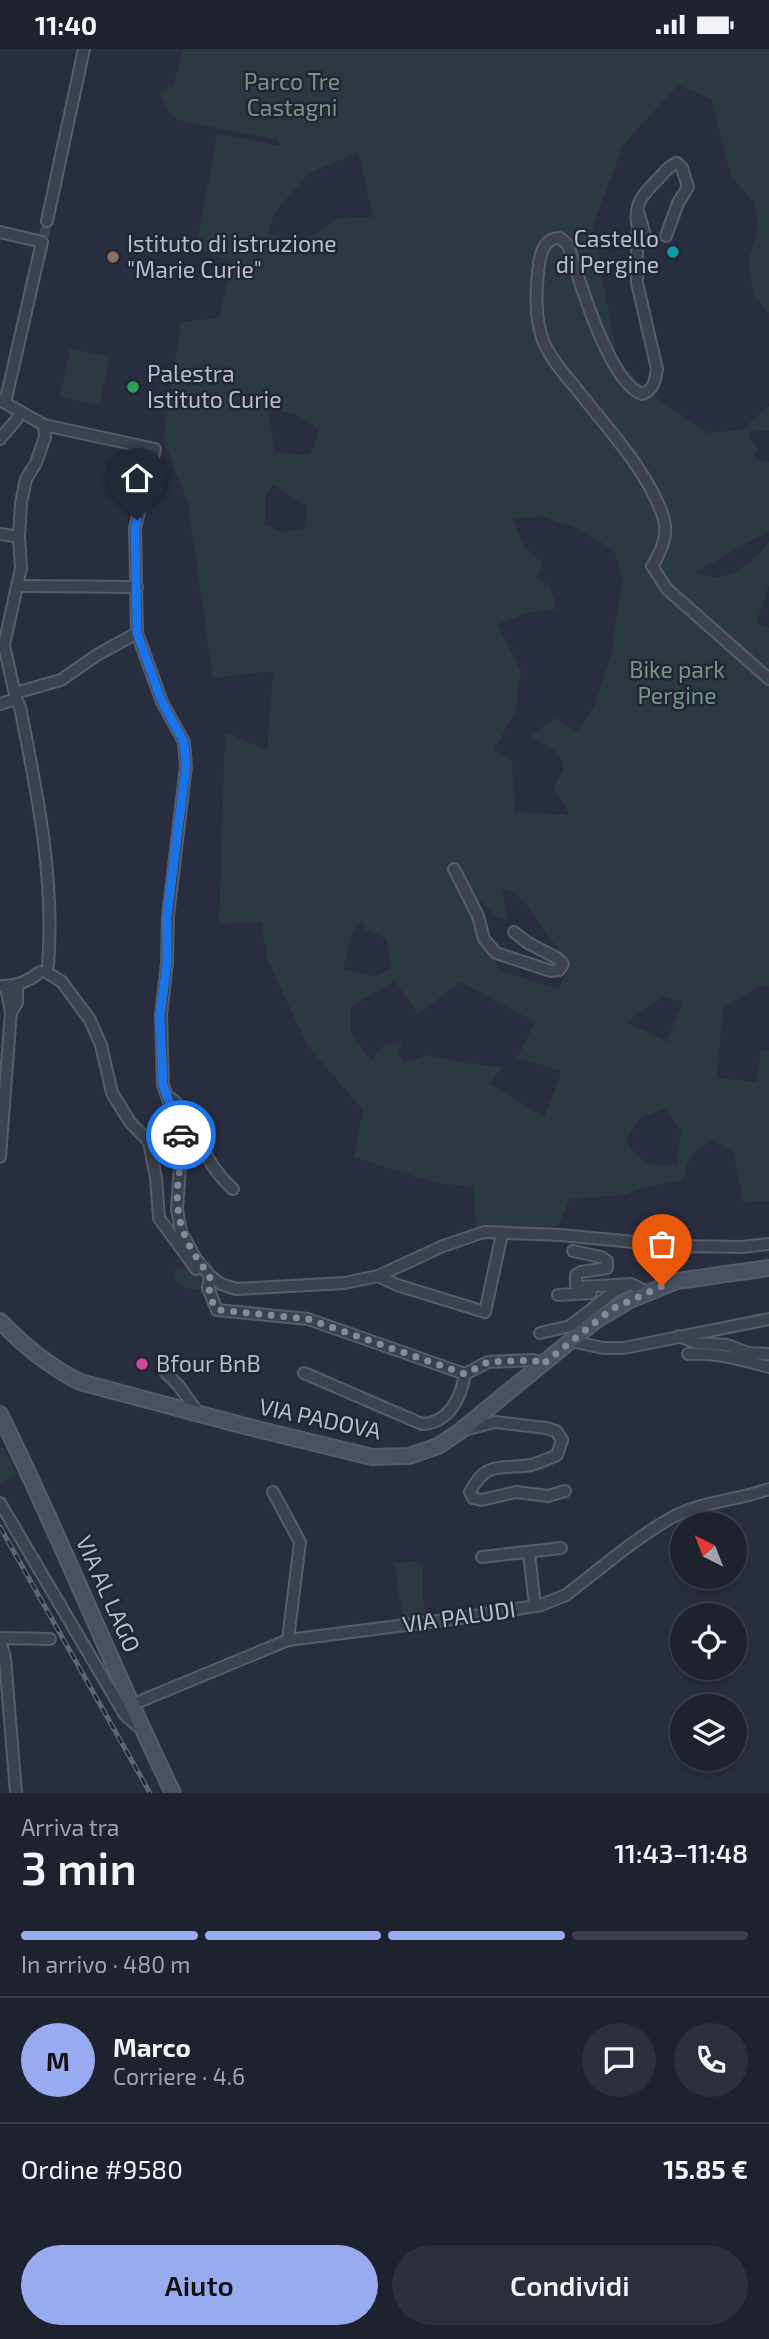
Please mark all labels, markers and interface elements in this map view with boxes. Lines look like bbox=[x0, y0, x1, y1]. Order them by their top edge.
text: 11:40 bbox=[35, 9, 97, 40]
park label: Parco Tre Castagni bbox=[244, 67, 340, 121]
place label: Castello di Pergine bbox=[556, 224, 659, 278]
place label: Istituto di istruzione "Marie Curie" bbox=[127, 229, 337, 283]
marker: Castello di Pergine bbox=[665, 244, 681, 260]
marker: Istituto di istruzione "Marie Curie" bbox=[105, 249, 121, 265]
place label: Palestra Istituto Curie bbox=[147, 359, 282, 413]
marker: Palestra Istituto Curie bbox=[125, 379, 141, 395]
pin bbox=[107, 448, 167, 520]
icon: home bbox=[118, 459, 156, 497]
park label: Bike park Pergine bbox=[629, 655, 725, 709]
courier bbox=[146, 1100, 216, 1170]
icon: car bbox=[162, 1116, 200, 1154]
pin bbox=[632, 1214, 692, 1286]
icon: bag bbox=[643, 1225, 681, 1263]
place label: Bfour BnB bbox=[156, 1349, 261, 1377]
marker: Bfour BnB bbox=[134, 1356, 150, 1372]
street label: VIA PADOVA bbox=[257, 1391, 384, 1445]
north arrow bbox=[670, 1512, 747, 1589]
map controls bbox=[670, 1512, 747, 1771]
street label: VIA AL LAGO bbox=[71, 1531, 147, 1656]
street label: VIA PALUDI bbox=[400, 1594, 517, 1638]
button: locate bbox=[670, 1603, 747, 1680]
button: layers bbox=[670, 1694, 747, 1771]
text: Arriva tra bbox=[21, 1813, 120, 1841]
text: 11:43–11:48 bbox=[614, 1837, 748, 1868]
text: 3 min bbox=[21, 1839, 137, 1894]
text: In arrivo · 480 m bbox=[21, 1950, 190, 1978]
button: chat bbox=[582, 2023, 656, 2097]
button: phone bbox=[674, 2023, 748, 2097]
text: Marco bbox=[113, 2031, 191, 2062]
text: M bbox=[46, 2045, 70, 2076]
text: Corriere · 4.6 bbox=[113, 2062, 245, 2090]
text: Ordine #9580 bbox=[21, 2153, 183, 2184]
text: 15.85 € bbox=[663, 2153, 748, 2184]
button: Aiuto bbox=[21, 2245, 378, 2325]
button: Condividi bbox=[392, 2245, 748, 2325]

